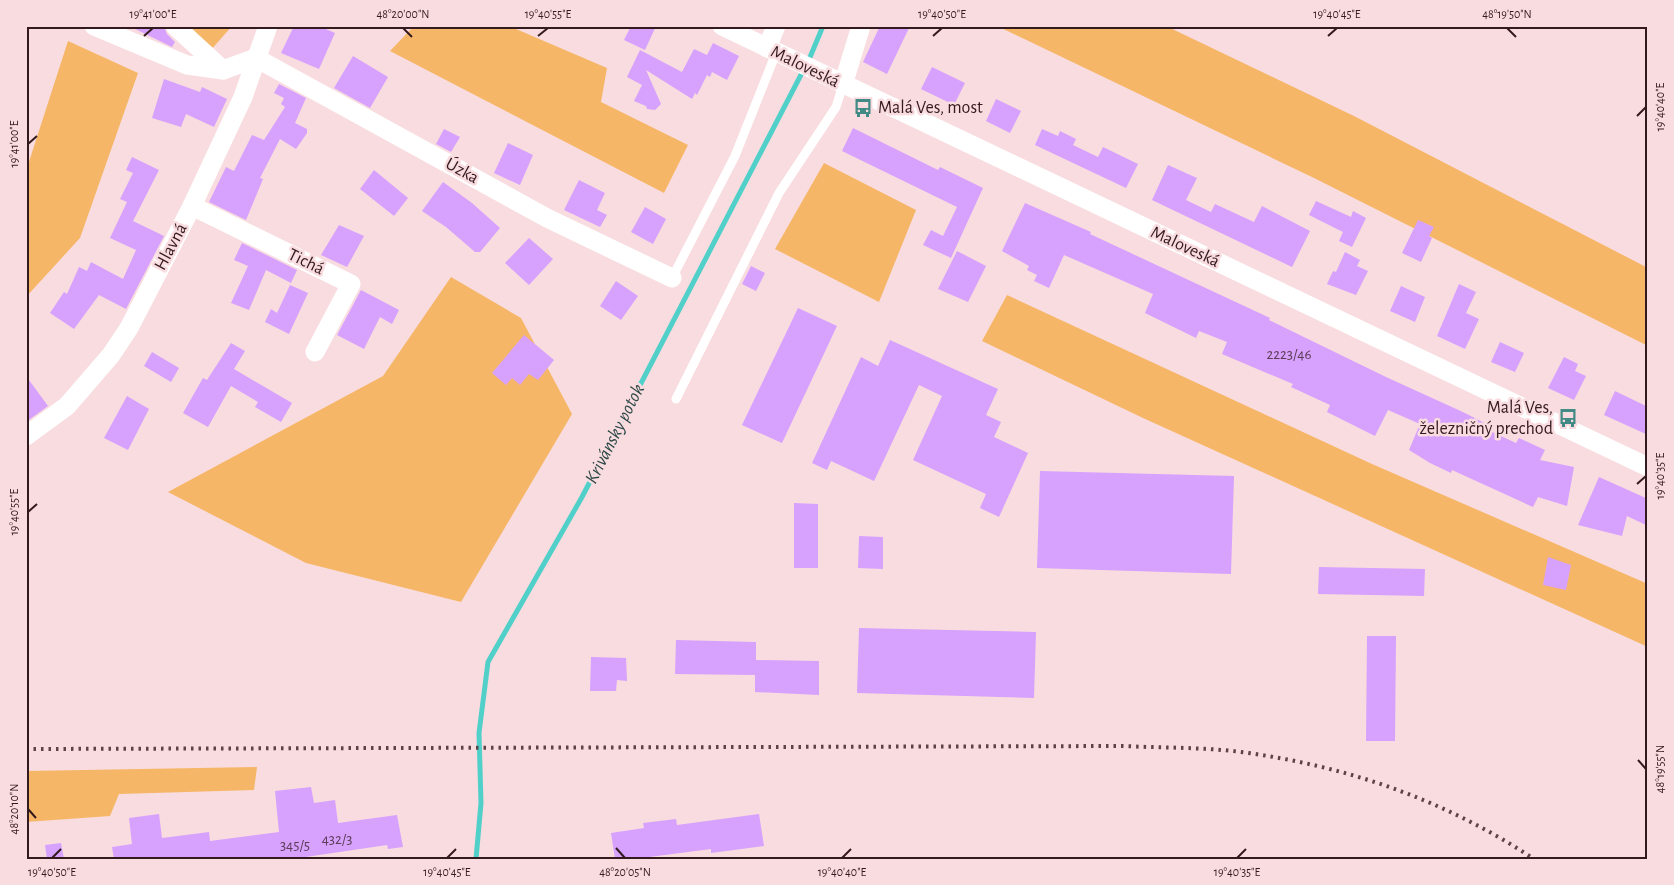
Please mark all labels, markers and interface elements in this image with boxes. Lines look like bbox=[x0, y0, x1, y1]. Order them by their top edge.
text: 19°41'00"E bbox=[130, 8, 177, 20]
text: 48°20'00"N bbox=[377, 8, 430, 20]
text: 19°40'55"E bbox=[525, 8, 571, 20]
text: 19°40'50"E bbox=[918, 8, 966, 20]
text: 19°40'45"E bbox=[1313, 8, 1361, 20]
text: 48°19'50"N bbox=[1482, 8, 1532, 20]
street label: Maloveská bbox=[768, 43, 842, 91]
text: 19°40'40"E bbox=[1654, 82, 1666, 131]
bus stop icon: Malá Ves, most bbox=[852, 97, 874, 119]
place label: Malá Ves, most bbox=[878, 99, 983, 117]
text: 19°41'00"E bbox=[8, 120, 20, 168]
street label: Úzka bbox=[442, 152, 483, 187]
street label: Hlavná bbox=[151, 221, 191, 273]
street label: Maloveská bbox=[1148, 223, 1222, 271]
street label: Tichá bbox=[285, 246, 327, 278]
house number: 2223/46 bbox=[1266, 347, 1312, 362]
water label: Krivánsky potok bbox=[582, 381, 648, 487]
place label: Malá Ves, železničný prechod bbox=[1419, 399, 1553, 438]
bus stop icon: Malá Ves, železničný prechod bbox=[1557, 407, 1579, 429]
text: 19°40'35"E bbox=[1654, 453, 1666, 499]
text: 19°40'55"E bbox=[8, 489, 20, 535]
text: 48°19'55"N bbox=[1654, 745, 1666, 793]
text: 48°20'10"N bbox=[8, 784, 20, 834]
house number: 432/3 bbox=[322, 832, 352, 847]
house number: 345/5 bbox=[280, 838, 310, 853]
text: 19°40'50"E bbox=[28, 866, 76, 878]
text: 19°40'45"E bbox=[423, 866, 471, 878]
text: 48°20'05"N bbox=[599, 866, 651, 878]
text: 19°40'40"E bbox=[818, 866, 867, 878]
text: 19°40'35"E bbox=[1214, 866, 1260, 878]

